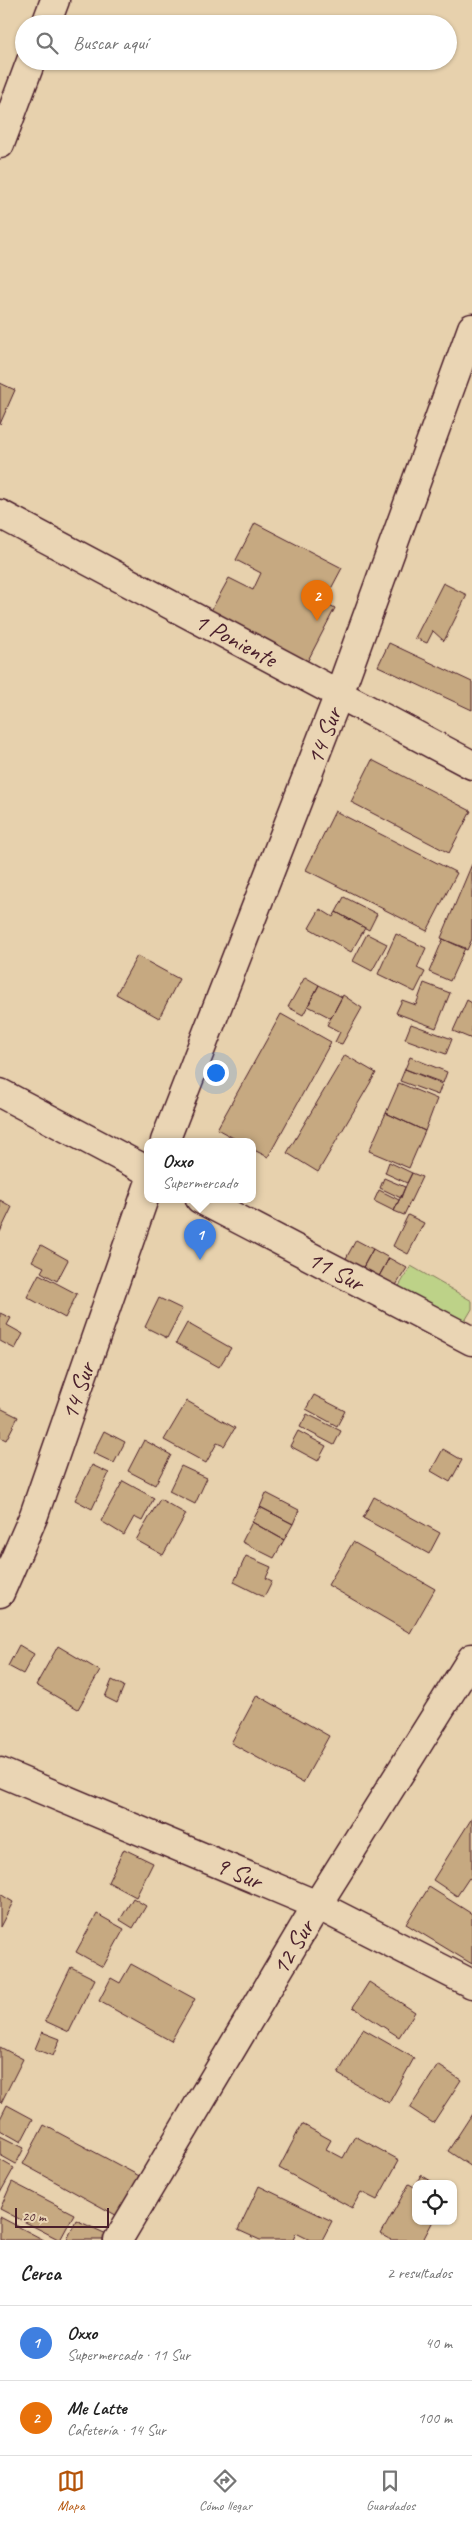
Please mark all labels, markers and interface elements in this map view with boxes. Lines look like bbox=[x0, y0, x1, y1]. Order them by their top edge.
search box bbox=[15, 15, 457, 70]
icon: search bbox=[33, 29, 61, 57]
text: Buscar aquí bbox=[73, 31, 147, 55]
pin: 2 bbox=[301, 580, 333, 621]
street label: 1 Poniente bbox=[189, 605, 284, 676]
street label: 14 Sur bbox=[299, 701, 350, 769]
your location bbox=[203, 1060, 229, 1086]
popup bbox=[144, 1138, 256, 1203]
text: Oxxo bbox=[163, 1149, 193, 1173]
text: Supermercado bbox=[163, 1173, 237, 1193]
pin: 1 bbox=[184, 1219, 216, 1260]
street label: 11 Sur bbox=[302, 1243, 371, 1300]
street label: 14 Sur bbox=[53, 1356, 104, 1424]
street label: 9 Sur bbox=[211, 1849, 269, 1898]
street label: 12 Sur bbox=[264, 1912, 323, 1981]
map controls bbox=[412, 2180, 457, 2225]
button: locate bbox=[412, 2180, 457, 2225]
scale bar bbox=[15, 2205, 109, 2228]
text: 20 m bbox=[22, 2208, 46, 2225]
text: Cerca bbox=[20, 2260, 61, 2286]
text: 2 resultados bbox=[387, 2263, 452, 2283]
text: Oxxo bbox=[67, 2321, 97, 2345]
text: 1 bbox=[32, 2333, 40, 2353]
text: 40 m bbox=[425, 2333, 452, 2353]
text: Supermercado · 11 Sur bbox=[67, 2345, 190, 2365]
text: Me Latte bbox=[67, 2396, 127, 2420]
text: 2 bbox=[32, 2408, 40, 2428]
text: 100 m bbox=[418, 2408, 452, 2428]
text: Cafetería · 14 Sur bbox=[67, 2420, 166, 2440]
tab: Mapa bbox=[57, 2467, 85, 2514]
tab: Cómo llegar bbox=[199, 2467, 252, 2514]
tab: Guardados bbox=[366, 2467, 415, 2514]

